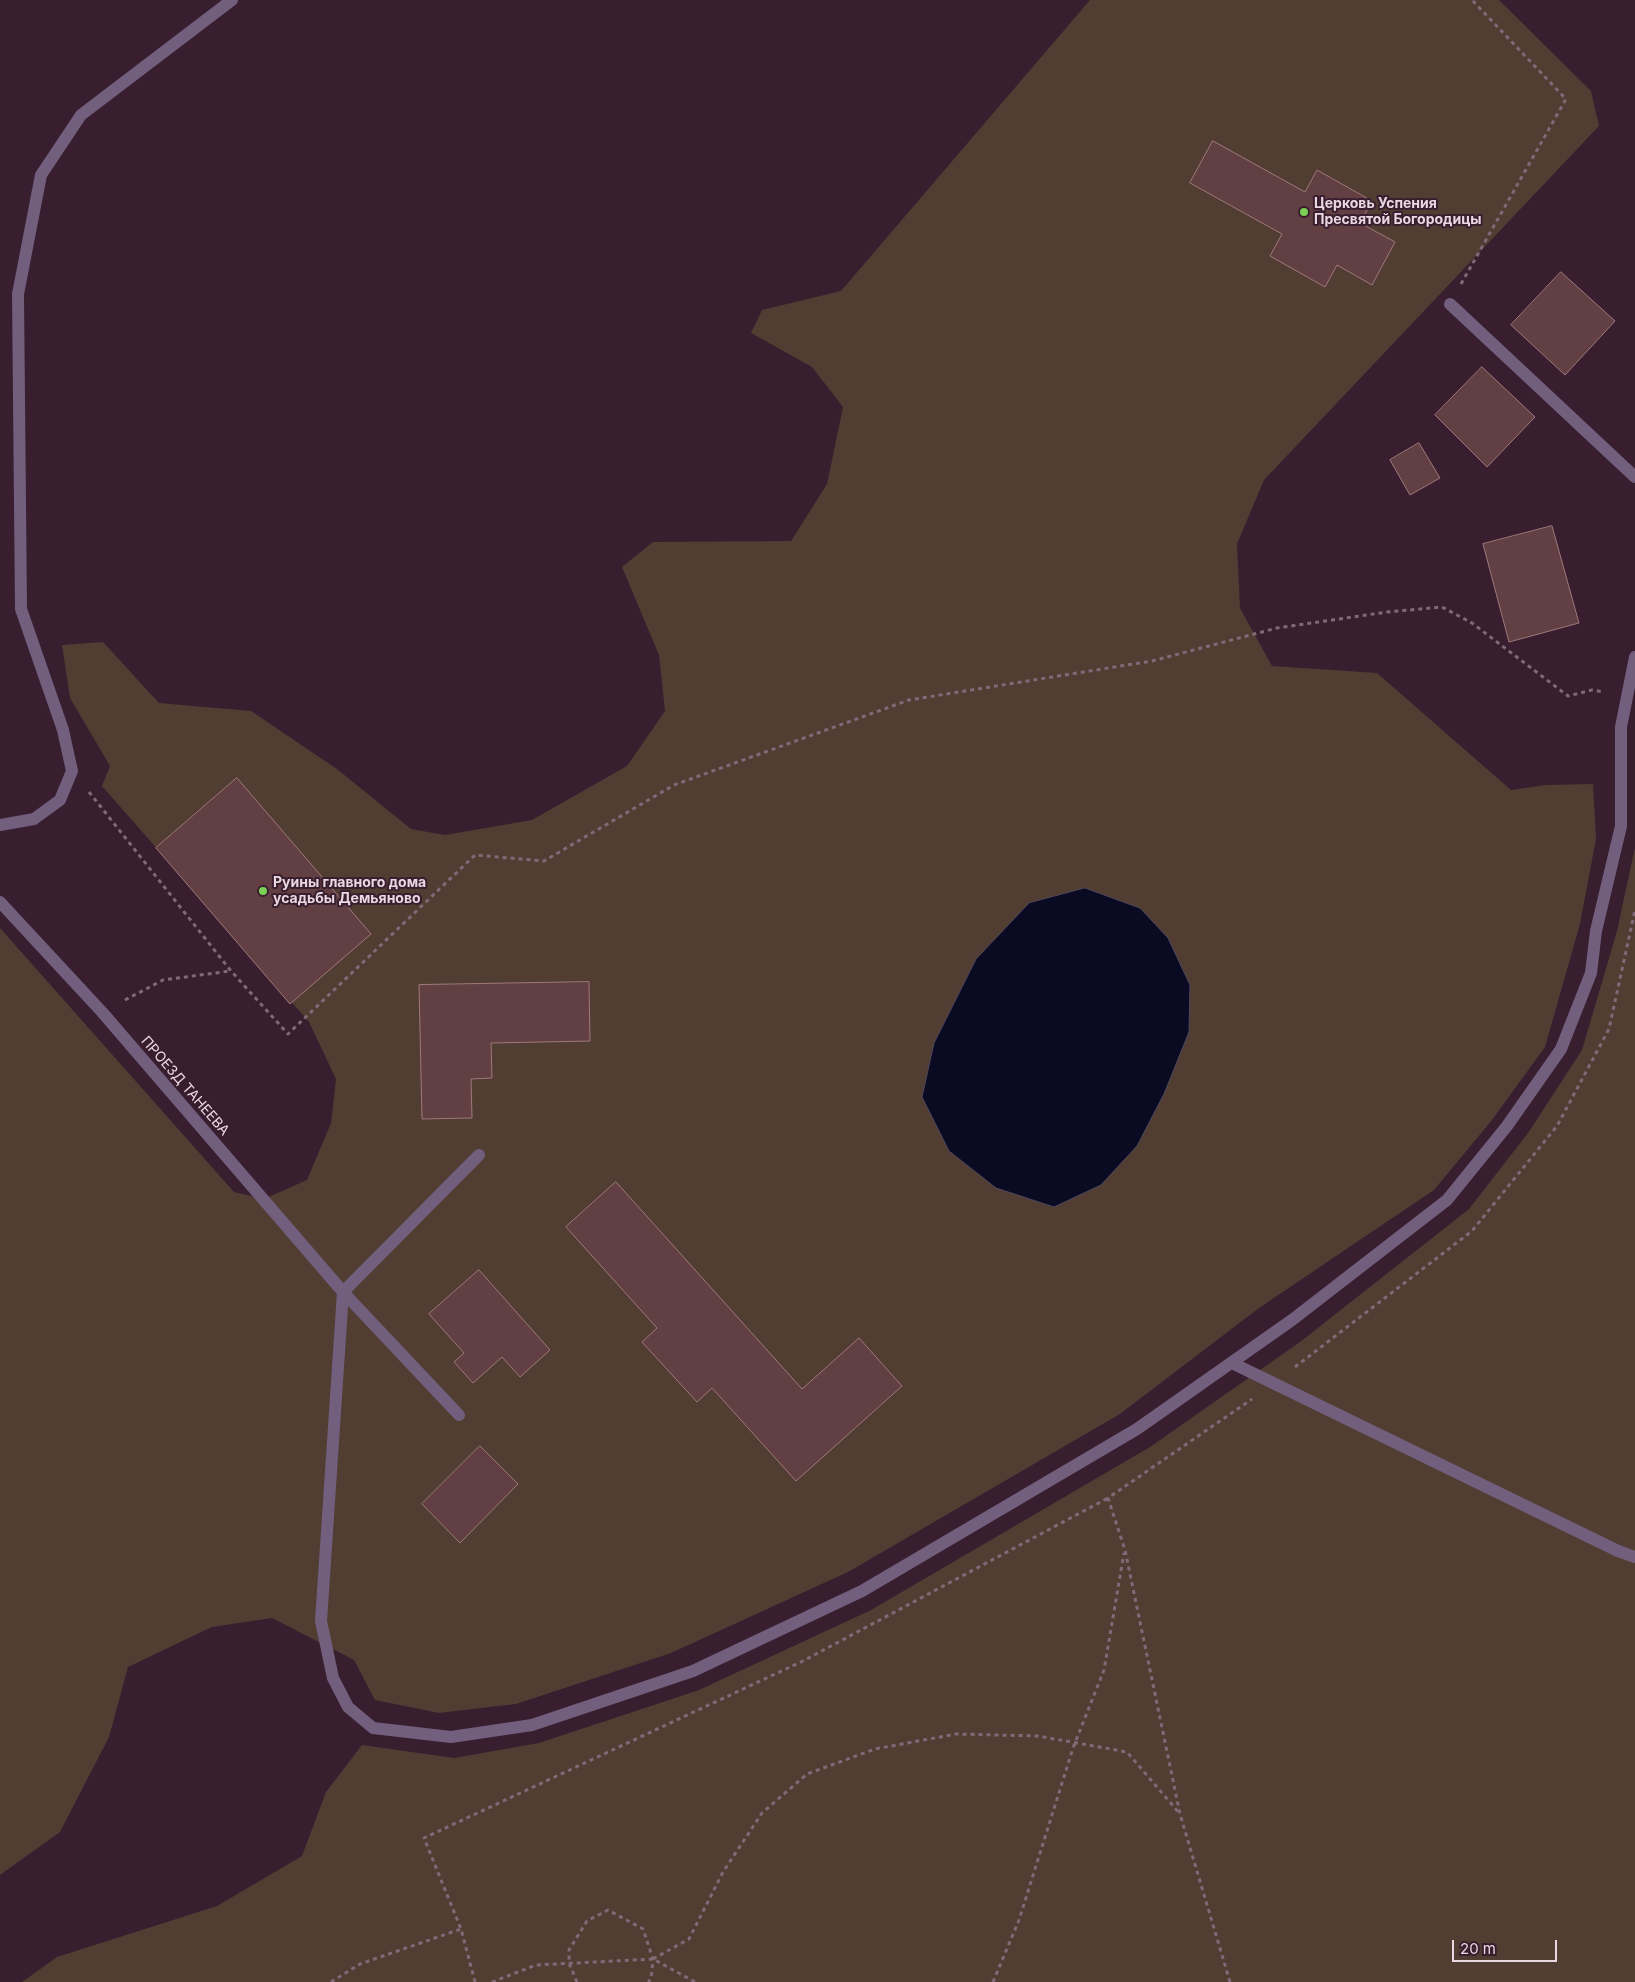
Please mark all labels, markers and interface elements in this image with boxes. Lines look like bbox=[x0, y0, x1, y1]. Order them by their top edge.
place label: Церковь Успения Пресвятой Богородицы bbox=[1314, 196, 1482, 228]
marker: Церковь Успения Пресвятой Богородицы bbox=[1298, 206, 1310, 218]
place label: Руины главного дома усадьбы Демьяново bbox=[273, 875, 426, 908]
marker: Руины главного дома усадьбы Демьяново bbox=[257, 885, 269, 897]
street label: ПРОЕЗД ТАНЕЕВА bbox=[137, 1033, 233, 1139]
scale bar bbox=[1455, 1930, 1560, 1962]
text: 20 m bbox=[1460, 1939, 1496, 1958]

